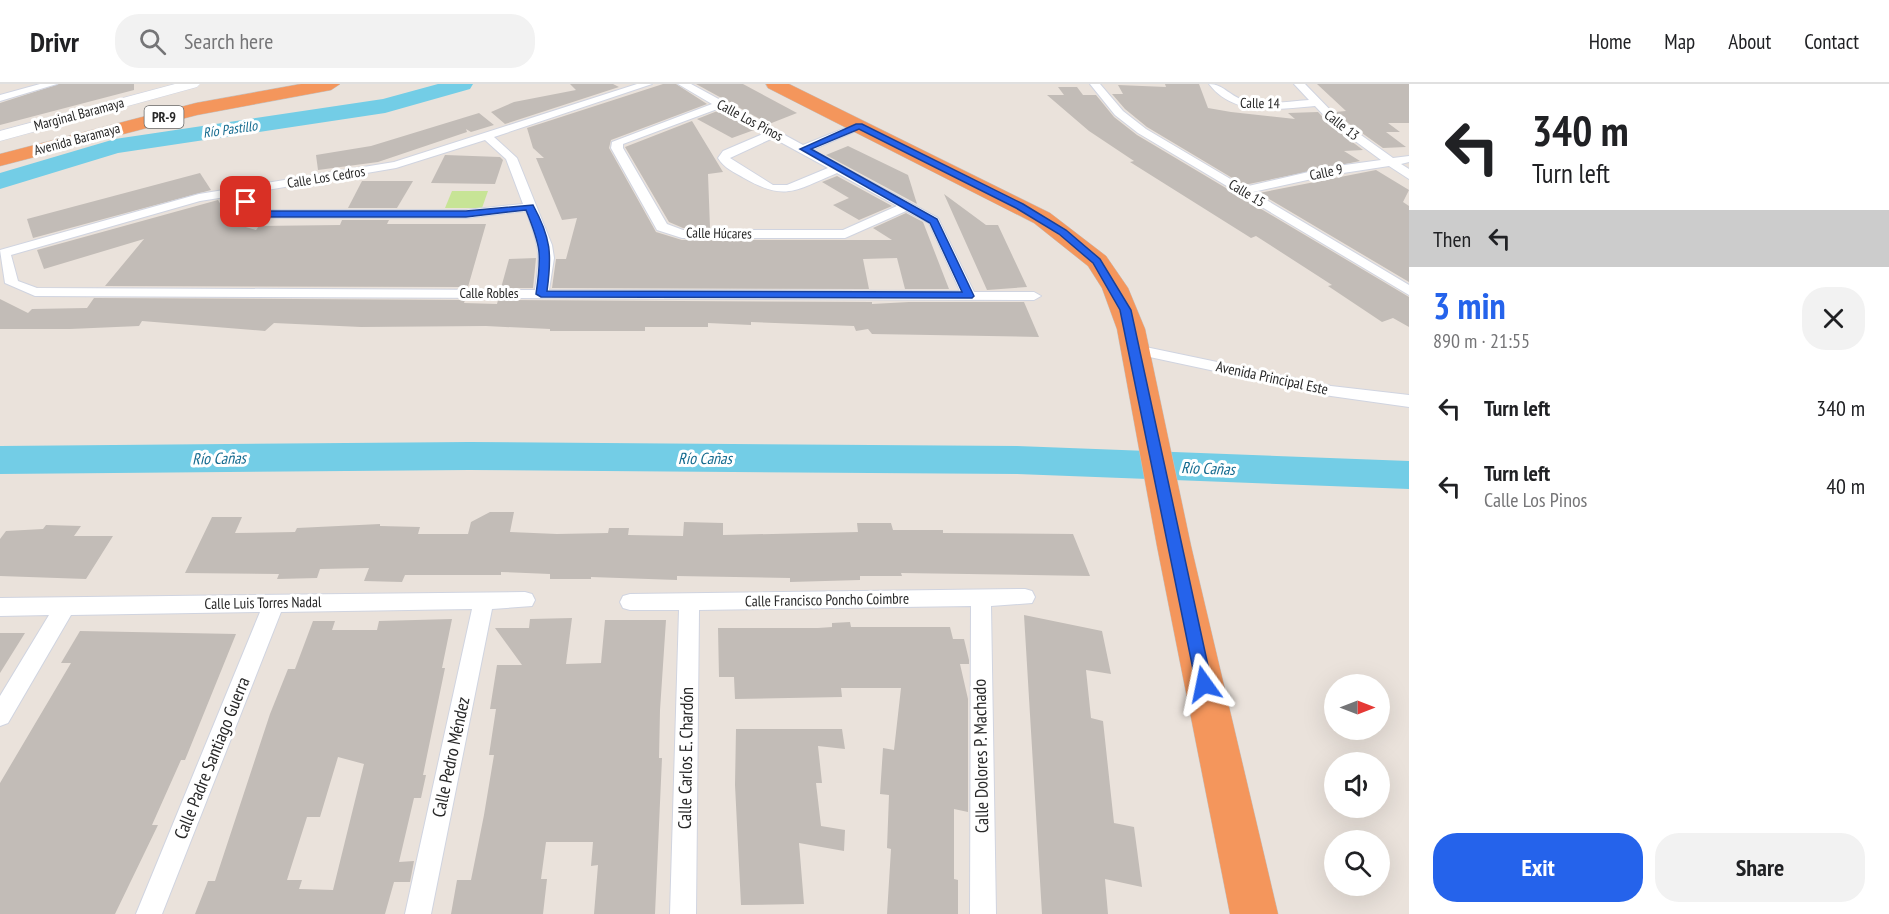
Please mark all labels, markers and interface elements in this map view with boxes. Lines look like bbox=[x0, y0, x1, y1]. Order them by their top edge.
search box bbox=[115, 14, 535, 68]
text: Drivr bbox=[30, 23, 79, 60]
icon: search bbox=[136, 25, 169, 58]
text: Search here bbox=[184, 27, 273, 55]
text: Home bbox=[1589, 28, 1631, 55]
text: Map bbox=[1664, 28, 1695, 55]
text: About bbox=[1728, 28, 1771, 55]
text: Contact bbox=[1804, 28, 1859, 55]
street label: Marginal Baramaya bbox=[32, 93, 126, 135]
street label: Calle 14 bbox=[1240, 94, 1281, 112]
street label: Calle Los Pinos bbox=[714, 95, 786, 145]
text: 340 m bbox=[1532, 103, 1629, 158]
road number: PR-9 bbox=[144, 106, 184, 128]
street label: Calle 13 bbox=[1321, 106, 1363, 144]
icon: left bbox=[1433, 108, 1511, 186]
water label: Río Pastillo bbox=[202, 116, 259, 142]
street label: Avenida Baramaya bbox=[32, 119, 122, 159]
text: Turn left bbox=[1532, 156, 1610, 190]
street label: Calle 9 bbox=[1308, 160, 1344, 184]
street label: Calle Los Cedros bbox=[286, 162, 366, 192]
street label: Calle 15 bbox=[1225, 175, 1269, 211]
pin bbox=[220, 176, 271, 227]
icon: arrive bbox=[229, 185, 262, 218]
icon: left bbox=[1483, 222, 1516, 255]
street label: Calle Húcares bbox=[686, 223, 752, 243]
text: Then bbox=[1433, 225, 1471, 253]
text: 3 min bbox=[1433, 282, 1506, 329]
street label: Calle Robles bbox=[459, 284, 519, 302]
button: close bbox=[1802, 287, 1865, 350]
text: 890 m · 21:55 bbox=[1433, 328, 1530, 354]
street label: Avenida Principal Este bbox=[1214, 356, 1330, 399]
icon: left bbox=[1433, 392, 1466, 425]
text: Turn left bbox=[1484, 394, 1550, 422]
text: 340 m bbox=[1816, 394, 1865, 422]
water label: Río Cañas bbox=[192, 448, 248, 468]
water label: Río Cañas bbox=[678, 448, 733, 468]
water label: Río Cañas bbox=[1181, 457, 1237, 479]
text: Turn left bbox=[1484, 459, 1550, 487]
icon: left bbox=[1433, 470, 1466, 503]
text: 40 m bbox=[1826, 472, 1865, 500]
text: Calle Los Pinos bbox=[1484, 487, 1587, 513]
street label: Calle Francisco Poncho Coimbre bbox=[745, 589, 909, 610]
street label: Calle Luis Torres Nadal bbox=[204, 592, 322, 613]
position arrow bbox=[1172, 652, 1236, 716]
street label: Calle Padre Santiago Guerra bbox=[168, 673, 255, 842]
north arrow bbox=[1324, 674, 1390, 740]
map controls bbox=[1324, 674, 1390, 896]
street label: Calle Dolores P. Machado bbox=[968, 679, 993, 833]
street label: Calle Carlos E. Chardón bbox=[673, 687, 698, 829]
street label: Calle Pedro Méndez bbox=[427, 695, 475, 819]
button: sound bbox=[1324, 752, 1390, 818]
button: search bbox=[1324, 830, 1390, 896]
button: Exit bbox=[1433, 833, 1643, 902]
button: Share bbox=[1655, 833, 1865, 902]

